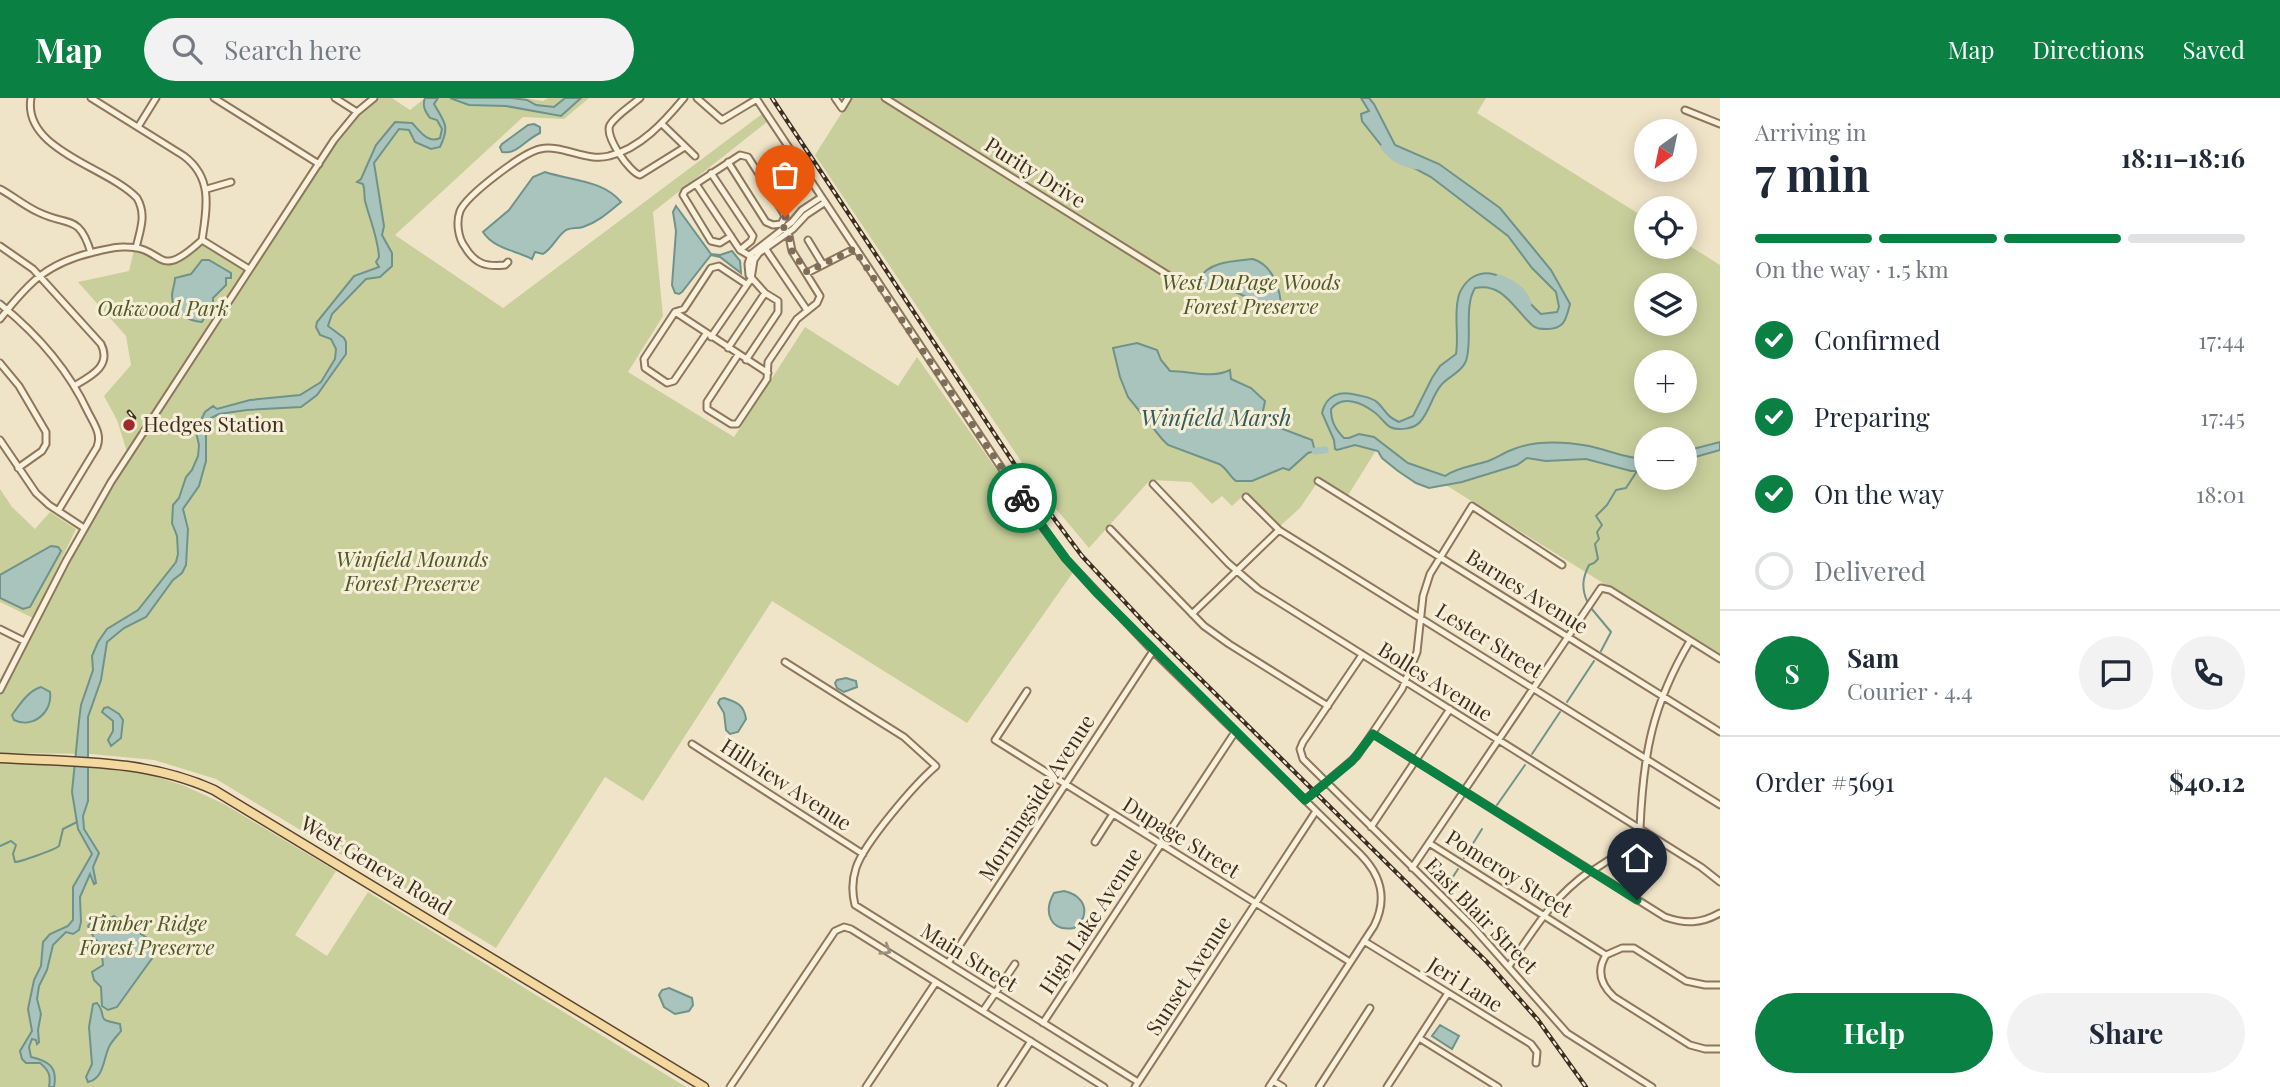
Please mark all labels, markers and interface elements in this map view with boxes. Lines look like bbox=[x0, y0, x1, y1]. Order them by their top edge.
search box bbox=[144, 18, 634, 81]
text: Map bbox=[35, 27, 102, 71]
icon: search bbox=[168, 30, 206, 68]
text: Search here bbox=[224, 32, 362, 67]
text: Map bbox=[1948, 33, 1994, 65]
text: Directions bbox=[2032, 33, 2145, 65]
text: Saved bbox=[2183, 33, 2245, 65]
text: Arriving in bbox=[1755, 116, 1867, 147]
north arrow bbox=[1634, 119, 1698, 182]
map controls bbox=[1634, 119, 1697, 490]
street label: Purity Drive bbox=[980, 129, 1092, 213]
text: 18:11–18:16 bbox=[2121, 140, 2245, 175]
text: 7 min bbox=[1755, 142, 1870, 204]
pin bbox=[755, 145, 815, 217]
icon: bag bbox=[766, 156, 804, 194]
button: locate bbox=[1634, 196, 1697, 259]
text: On the way · 1.5 km bbox=[1755, 253, 1949, 284]
park label: West DuPage Woods Forest Preserve bbox=[1161, 267, 1341, 319]
button: layers bbox=[1634, 273, 1697, 336]
park label: Oakwood Park bbox=[97, 293, 229, 321]
icon: check bbox=[1755, 321, 1793, 359]
text: Confirmed bbox=[1814, 322, 1941, 357]
text: 17:44 bbox=[2198, 324, 2245, 355]
button: + bbox=[1634, 350, 1697, 413]
icon: check bbox=[1755, 398, 1793, 436]
text: Preparing bbox=[1814, 399, 1930, 434]
water label: Winfield Marsh bbox=[1140, 401, 1292, 432]
text: 17:45 bbox=[2200, 401, 2245, 432]
place label: Hedges Station bbox=[143, 409, 285, 437]
marker: Hedges Station bbox=[121, 417, 137, 433]
button: − bbox=[1634, 427, 1697, 490]
courier bbox=[987, 463, 1057, 533]
icon: check bbox=[1755, 475, 1793, 513]
text: On the way bbox=[1814, 476, 1944, 511]
text: 18:01 bbox=[2196, 478, 2245, 509]
icon: bike bbox=[1003, 479, 1041, 517]
street label: Barnes Avenue bbox=[1462, 542, 1595, 639]
park label: Winfield Mounds Forest Preserve bbox=[336, 544, 488, 596]
text: Delivered bbox=[1814, 553, 1926, 588]
street label: Lester Street bbox=[1431, 595, 1549, 684]
street label: Bolles Avenue bbox=[1374, 634, 1499, 727]
button: chat bbox=[2079, 636, 2153, 710]
button: phone bbox=[2171, 636, 2245, 710]
text: Sam bbox=[1847, 640, 1899, 675]
text: S bbox=[1784, 656, 1800, 691]
text: Courier · 4.4 bbox=[1847, 675, 1973, 706]
street label: Morningside Avenue bbox=[971, 708, 1100, 885]
street label: Hillview Avenue bbox=[716, 731, 858, 836]
text: Order #5691 bbox=[1755, 764, 1895, 799]
text: $40.12 bbox=[2169, 764, 2245, 799]
street label: Dupage Street bbox=[1118, 789, 1246, 884]
street label: West Geneva Road bbox=[295, 808, 458, 921]
street label: Pomeroy Street bbox=[1441, 822, 1579, 923]
pin bbox=[1607, 828, 1667, 900]
icon: home bbox=[1618, 839, 1656, 877]
street label: High Lake Avenue bbox=[1032, 841, 1147, 998]
street label: East Blair Street bbox=[1420, 851, 1545, 979]
park label: Timber Ridge Forest Preserve bbox=[78, 908, 215, 960]
street label: Sunset Avenue bbox=[1138, 910, 1236, 1040]
street label: Main Street bbox=[916, 916, 1024, 997]
one-way arrow bbox=[878, 942, 891, 955]
street label: Jeri Lane bbox=[1422, 949, 1509, 1017]
button: Help bbox=[1755, 993, 1993, 1073]
button: Share bbox=[2007, 993, 2245, 1073]

